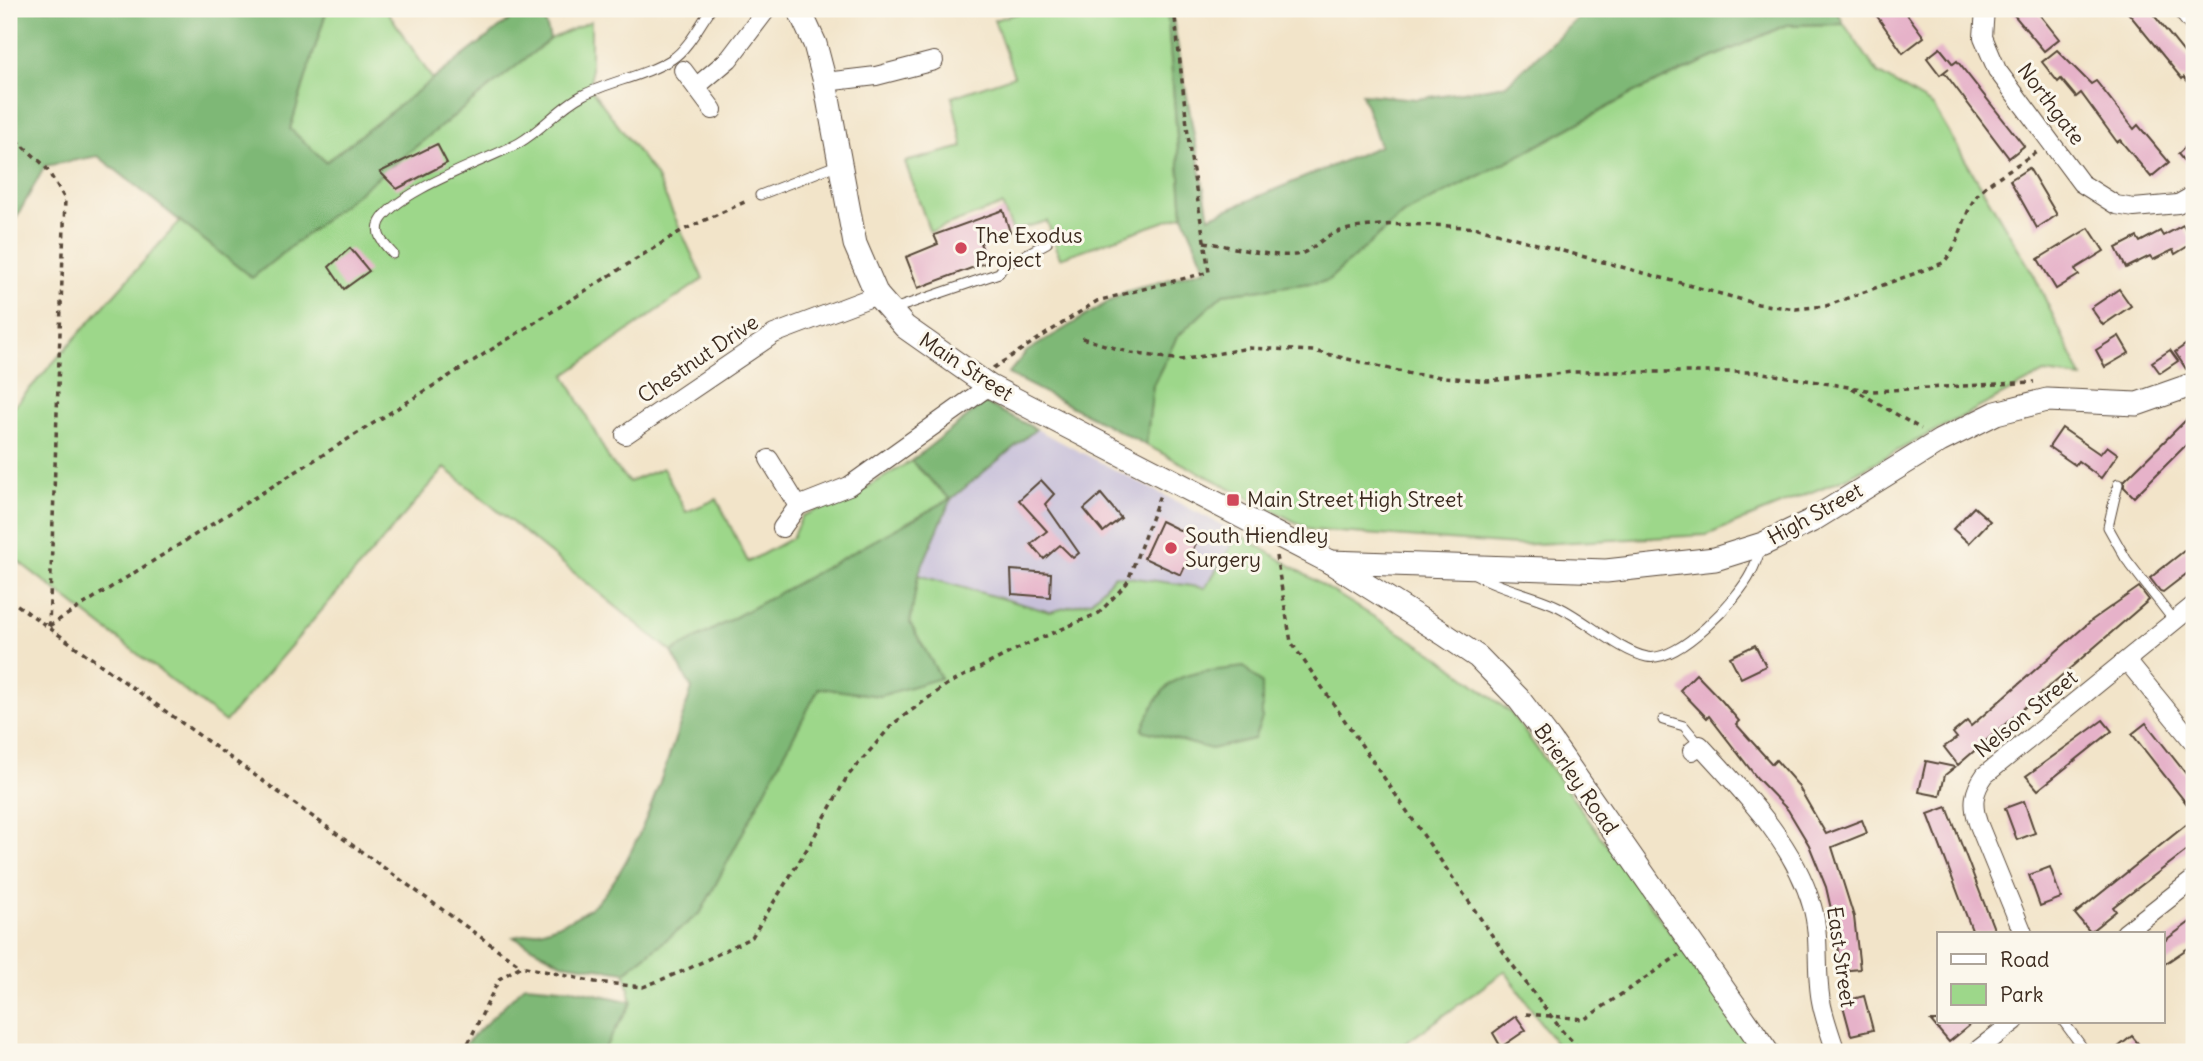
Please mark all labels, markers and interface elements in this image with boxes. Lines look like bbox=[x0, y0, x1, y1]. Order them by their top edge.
street label: Northgate bbox=[2012, 57, 2091, 150]
place label: The Exodus Project bbox=[975, 222, 1083, 273]
marker: The Exodus Project bbox=[953, 240, 969, 256]
street label: Chestnut Drive bbox=[632, 308, 763, 409]
street label: Main Street bbox=[914, 326, 1018, 407]
street label: High Street bbox=[1762, 476, 1867, 551]
place label: Main Street High Street bbox=[1247, 486, 1463, 513]
marker: Main Street High Street bbox=[1225, 492, 1241, 508]
place label: South Hiendley Surgery bbox=[1185, 522, 1329, 573]
marker: South Hiendley Surgery bbox=[1163, 540, 1179, 556]
street label: Nelson Street bbox=[1969, 664, 2083, 763]
street label: Brierley Road bbox=[1528, 718, 1624, 839]
street label: East Street bbox=[1821, 905, 1862, 1009]
legend bbox=[1937, 932, 2164, 1023]
text: Road bbox=[2000, 946, 2049, 973]
text: Park bbox=[2000, 981, 2043, 1008]

